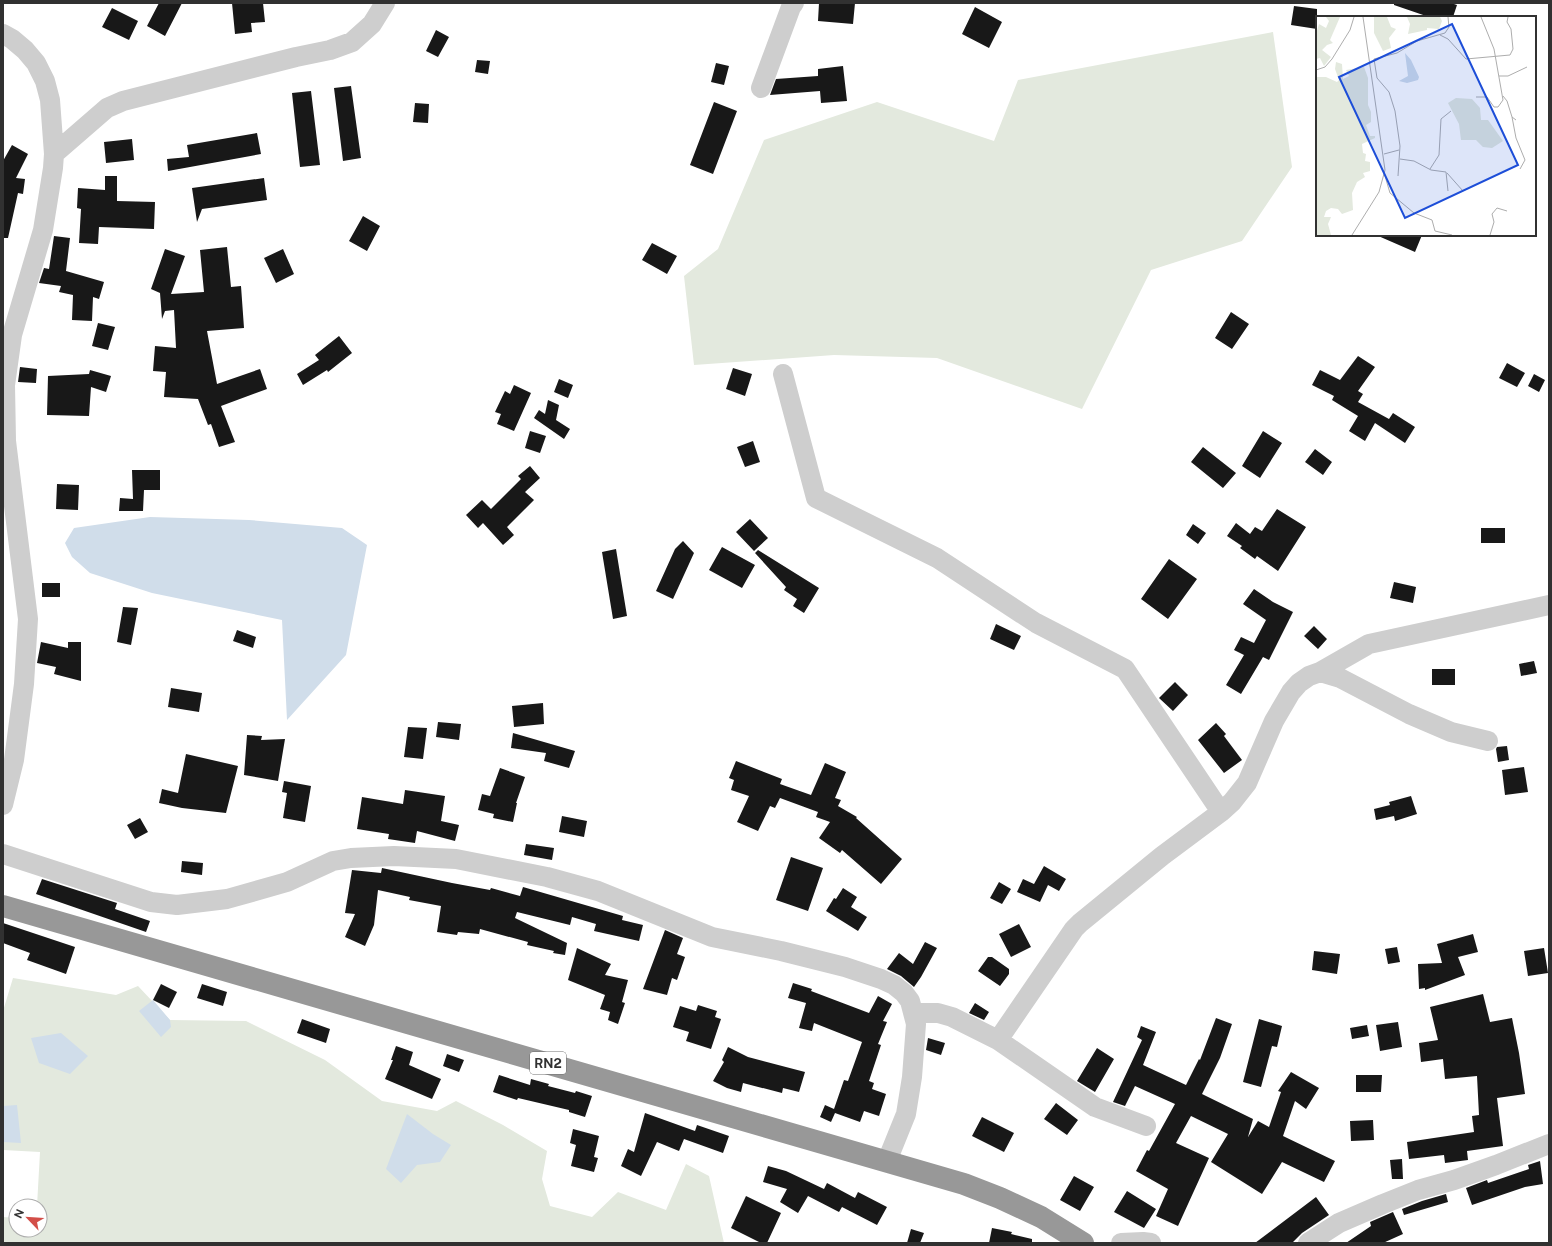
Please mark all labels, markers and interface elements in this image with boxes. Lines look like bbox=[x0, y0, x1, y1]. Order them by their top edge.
inset map bbox=[1316, 16, 1536, 236]
road number: RN2 bbox=[530, 1052, 566, 1074]
north arrow bbox=[8, 1198, 48, 1238]
text: N bbox=[12, 1207, 26, 1220]

